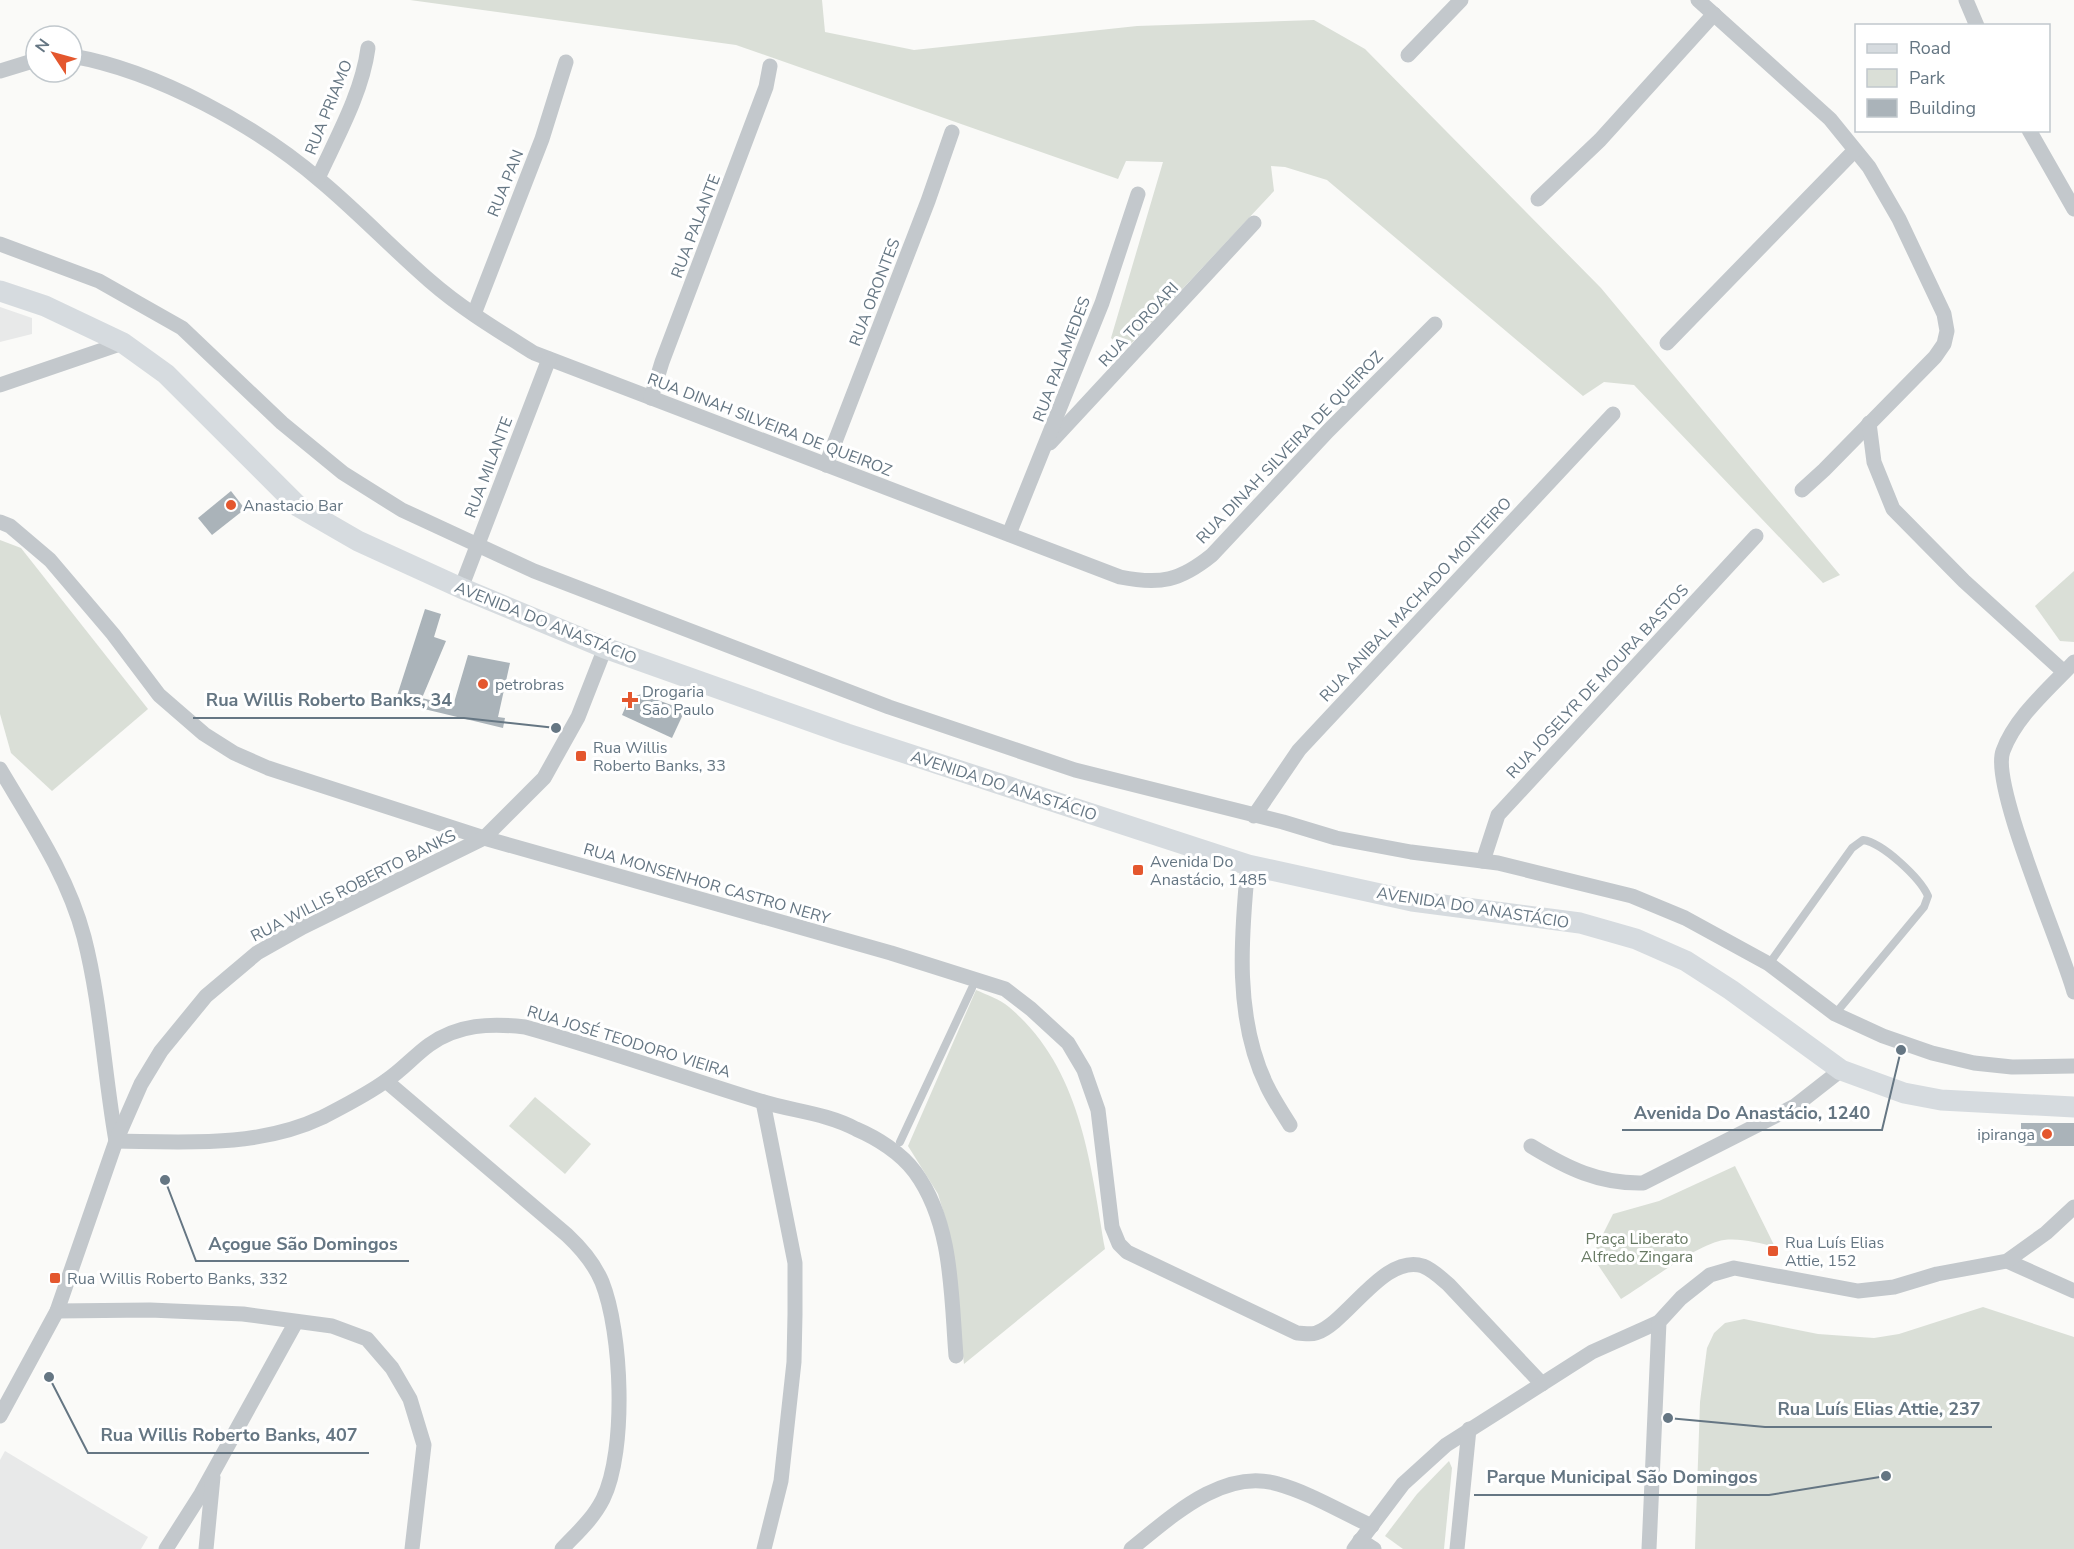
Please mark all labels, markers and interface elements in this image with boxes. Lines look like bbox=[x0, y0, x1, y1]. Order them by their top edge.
north arrow bbox=[24, 24, 84, 84]
legend bbox=[1855, 24, 2050, 132]
text: N bbox=[30, 34, 55, 57]
text: Road bbox=[1909, 36, 1951, 60]
street label: RUA PRIAMO bbox=[300, 57, 358, 158]
text: Park bbox=[1909, 66, 1946, 90]
text: Building bbox=[1909, 96, 1976, 120]
street label: RUA PAN bbox=[483, 147, 529, 220]
street label: RUA PALANTE bbox=[666, 171, 726, 281]
street label: RUA ORONTES bbox=[844, 235, 906, 349]
street label: RUA TOROARI bbox=[1094, 278, 1184, 372]
street label: RUA PALAMEDES bbox=[1028, 293, 1096, 425]
street label: RUA DINAH SILVEIRA DE QUEIROZ bbox=[1191, 346, 1388, 549]
street label: RUA DINAH SILVEIRA DE QUEIROZ bbox=[644, 368, 896, 482]
street label: RUA MILANTE bbox=[460, 414, 518, 521]
street label: RUA ANIBAL MACHADO MONTEIRO bbox=[1315, 493, 1517, 707]
place label: Anastacio Bar bbox=[243, 495, 343, 517]
marker: Anastacio Bar bbox=[224, 498, 238, 512]
street label: AVENIDA DO ANASTÁCIO bbox=[451, 576, 640, 670]
street label: RUA JOSELYR DE MOURA BASTOS bbox=[1502, 580, 1694, 784]
place label: petrobras bbox=[495, 674, 564, 696]
marker: petrobras bbox=[476, 677, 490, 691]
place label: Drogaria São Paulo bbox=[642, 681, 714, 721]
callout: Rua Willis Roberto Banks, 34 bbox=[193, 682, 464, 718]
text: Rua Willis Roberto Banks, 34 bbox=[206, 688, 452, 712]
marker: Drogaria São Paulo bbox=[623, 693, 637, 707]
place label: Rua Willis Roberto Banks, 33 bbox=[593, 737, 726, 777]
street label: AVENIDA DO ANASTÁCIO bbox=[908, 745, 1100, 826]
marker: Rua Willis Roberto Banks, 33 bbox=[574, 749, 588, 763]
street label: RUA WILLIS ROBERTO BANKS bbox=[247, 824, 460, 947]
street label: RUA MONSENHOR CASTRO NERY bbox=[581, 838, 833, 930]
place label: Avenida Do Anastácio, 1485 bbox=[1150, 851, 1267, 891]
marker: Avenida Do Anastácio, 1485 bbox=[1131, 863, 1145, 877]
street label: AVENIDA DO ANASTÁCIO bbox=[1375, 882, 1571, 934]
street label: RUA JOSÉ TEODORO VIEIRA bbox=[524, 1000, 734, 1084]
callout: Avenida Do Anastácio, 1240 bbox=[1622, 1094, 1882, 1130]
text: Avenida Do Anastácio, 1240 bbox=[1634, 1101, 1870, 1125]
place label: ipiranga bbox=[1977, 1124, 2035, 1146]
marker: ipiranga bbox=[2040, 1127, 2054, 1141]
callout: Açogue São Domingos bbox=[196, 1225, 409, 1261]
park label: Praça Liberato Alfredo Zingara bbox=[1581, 1228, 1693, 1268]
text: Açogue São Domingos bbox=[208, 1232, 398, 1256]
place label: Rua Luís Elias Attie, 152 bbox=[1785, 1232, 1884, 1272]
marker: Rua Luís Elias Attie, 152 bbox=[1766, 1244, 1780, 1258]
place label: Rua Willis Roberto Banks, 332 bbox=[67, 1268, 288, 1290]
marker: Rua Willis Roberto Banks, 332 bbox=[48, 1271, 62, 1285]
callout: Rua Luís Elias Attie, 237 bbox=[1765, 1391, 1992, 1427]
text: Rua Luís Elias Attie, 237 bbox=[1777, 1397, 1981, 1421]
callout: Rua Willis Roberto Banks, 407 bbox=[88, 1417, 369, 1453]
text: Rua Willis Roberto Banks, 407 bbox=[100, 1423, 358, 1447]
callout: Parque Municipal São Domingos bbox=[1474, 1459, 1769, 1495]
text: Parque Municipal São Domingos bbox=[1487, 1465, 1758, 1489]

